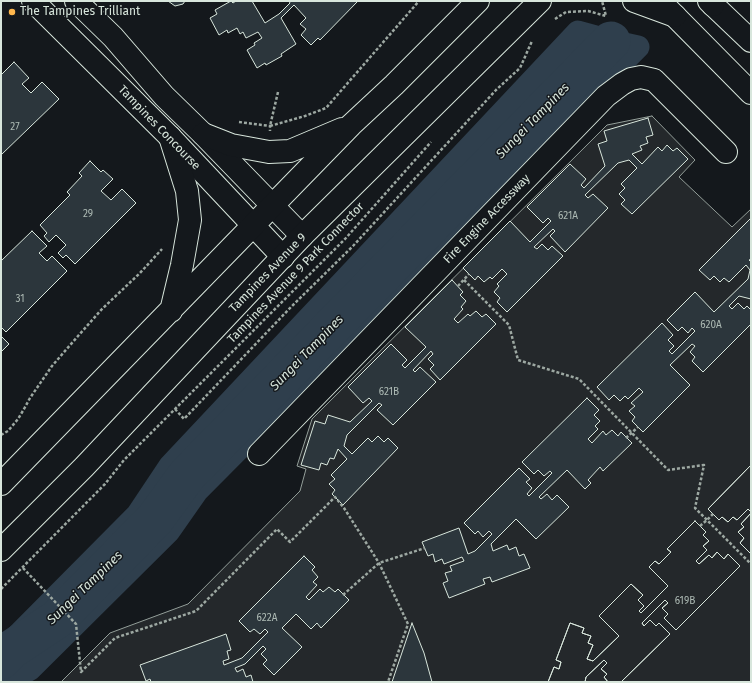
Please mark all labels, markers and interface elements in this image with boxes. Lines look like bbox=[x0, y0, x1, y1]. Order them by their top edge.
place label: The Tampines Trilliant bbox=[20, 5, 140, 19]
marker: The Tampines Trilliant bbox=[7, 7, 17, 17]
water label: Sungei Tampines bbox=[493, 80, 573, 162]
street label: Tampines Concourse bbox=[115, 83, 203, 173]
house number: 27 bbox=[10, 121, 20, 133]
street label: Fire Engine Accessway bbox=[441, 171, 533, 267]
street label: Tampines Avenue 9 Park Connector bbox=[225, 200, 367, 346]
house number: 29 bbox=[83, 208, 93, 220]
house number: 621A bbox=[558, 210, 578, 222]
street label: Tampines Avenue 9 bbox=[226, 230, 310, 316]
house number: 31 bbox=[15, 293, 25, 305]
water label: Sungei Tampines bbox=[267, 312, 347, 394]
house number: 620A bbox=[700, 319, 722, 331]
house number: 621B bbox=[379, 386, 399, 398]
water label: Sungei Tampines bbox=[44, 548, 126, 628]
house number: 619B bbox=[675, 595, 695, 607]
house number: 622A bbox=[257, 612, 277, 624]

